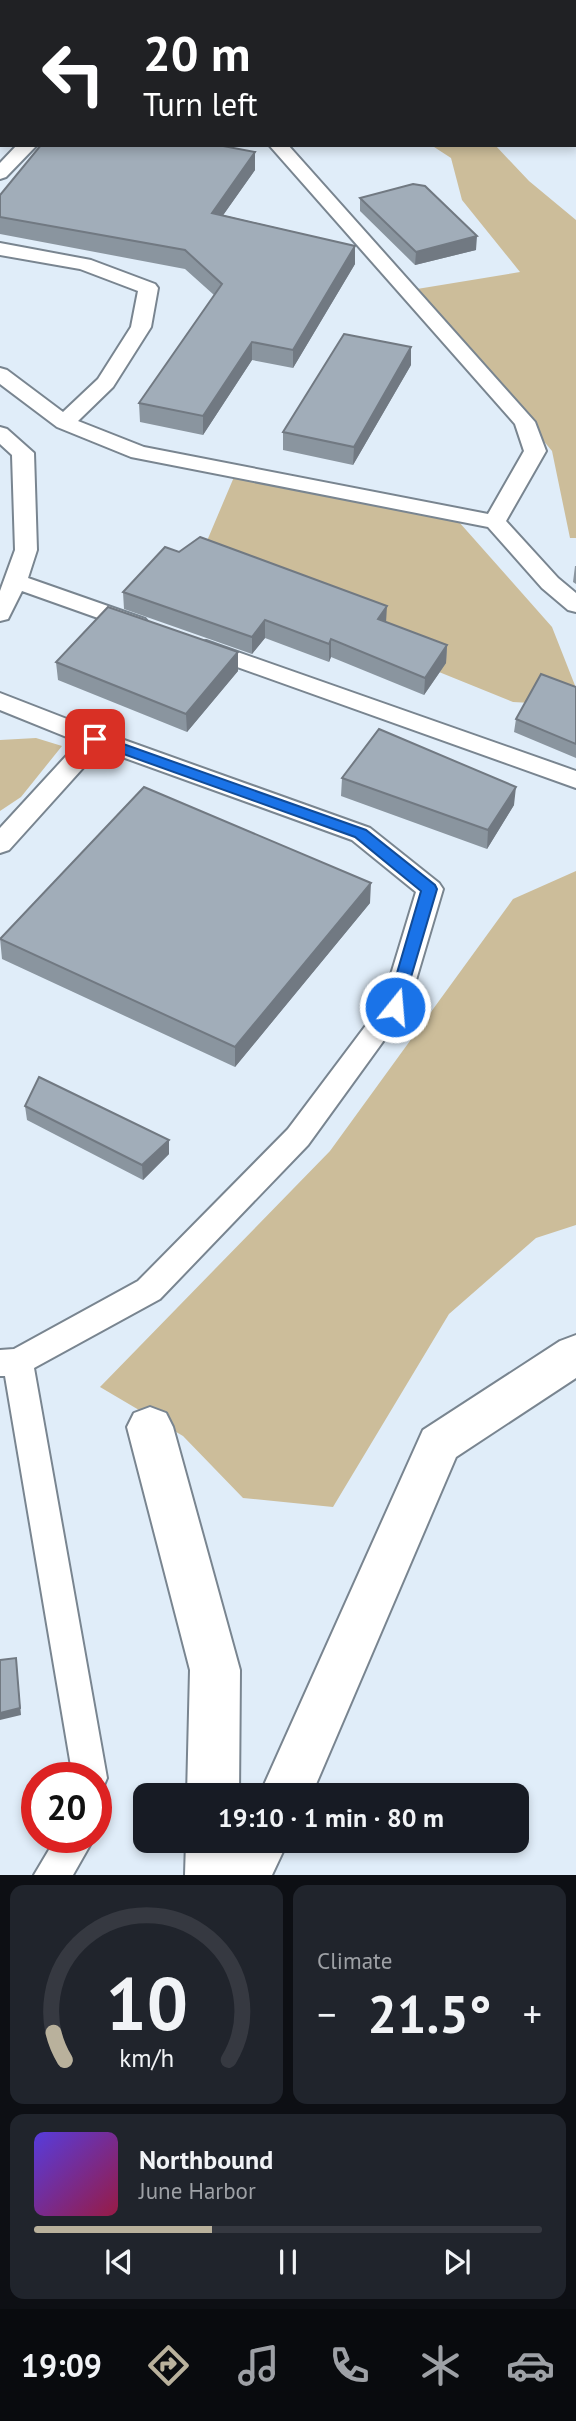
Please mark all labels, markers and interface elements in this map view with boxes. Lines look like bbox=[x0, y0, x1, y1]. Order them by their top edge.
text: 20 m bbox=[143, 21, 250, 85]
icon: left bbox=[28, 28, 119, 119]
text: Turn left bbox=[143, 83, 258, 125]
pin bbox=[65, 709, 125, 769]
icon: arrive bbox=[76, 720, 114, 758]
position arrow bbox=[358, 970, 432, 1044]
speed limit sign: 20 bbox=[21, 1762, 112, 1853]
text: 19:10 · 1 min · 80 m bbox=[218, 1801, 444, 1834]
text: Climate bbox=[317, 1946, 392, 1975]
text: 10 bbox=[105, 1957, 188, 2051]
text: 21.5° bbox=[368, 1980, 491, 2047]
text: − bbox=[317, 1989, 336, 2038]
text: + bbox=[523, 1989, 542, 2038]
text: km/h bbox=[119, 2042, 174, 2074]
text: Northbound bbox=[139, 2143, 273, 2176]
text: June Harbor bbox=[139, 2176, 256, 2205]
icon: previous bbox=[100, 2243, 138, 2281]
icon: pause bbox=[269, 2243, 307, 2281]
icon: next bbox=[438, 2243, 476, 2281]
icon: directions bbox=[144, 2341, 193, 2390]
icon: music bbox=[234, 2341, 283, 2390]
icon: phone bbox=[325, 2341, 374, 2390]
icon: climate bbox=[416, 2341, 465, 2390]
icon: car bbox=[506, 2341, 555, 2390]
text: 19:09 bbox=[21, 2344, 102, 2386]

